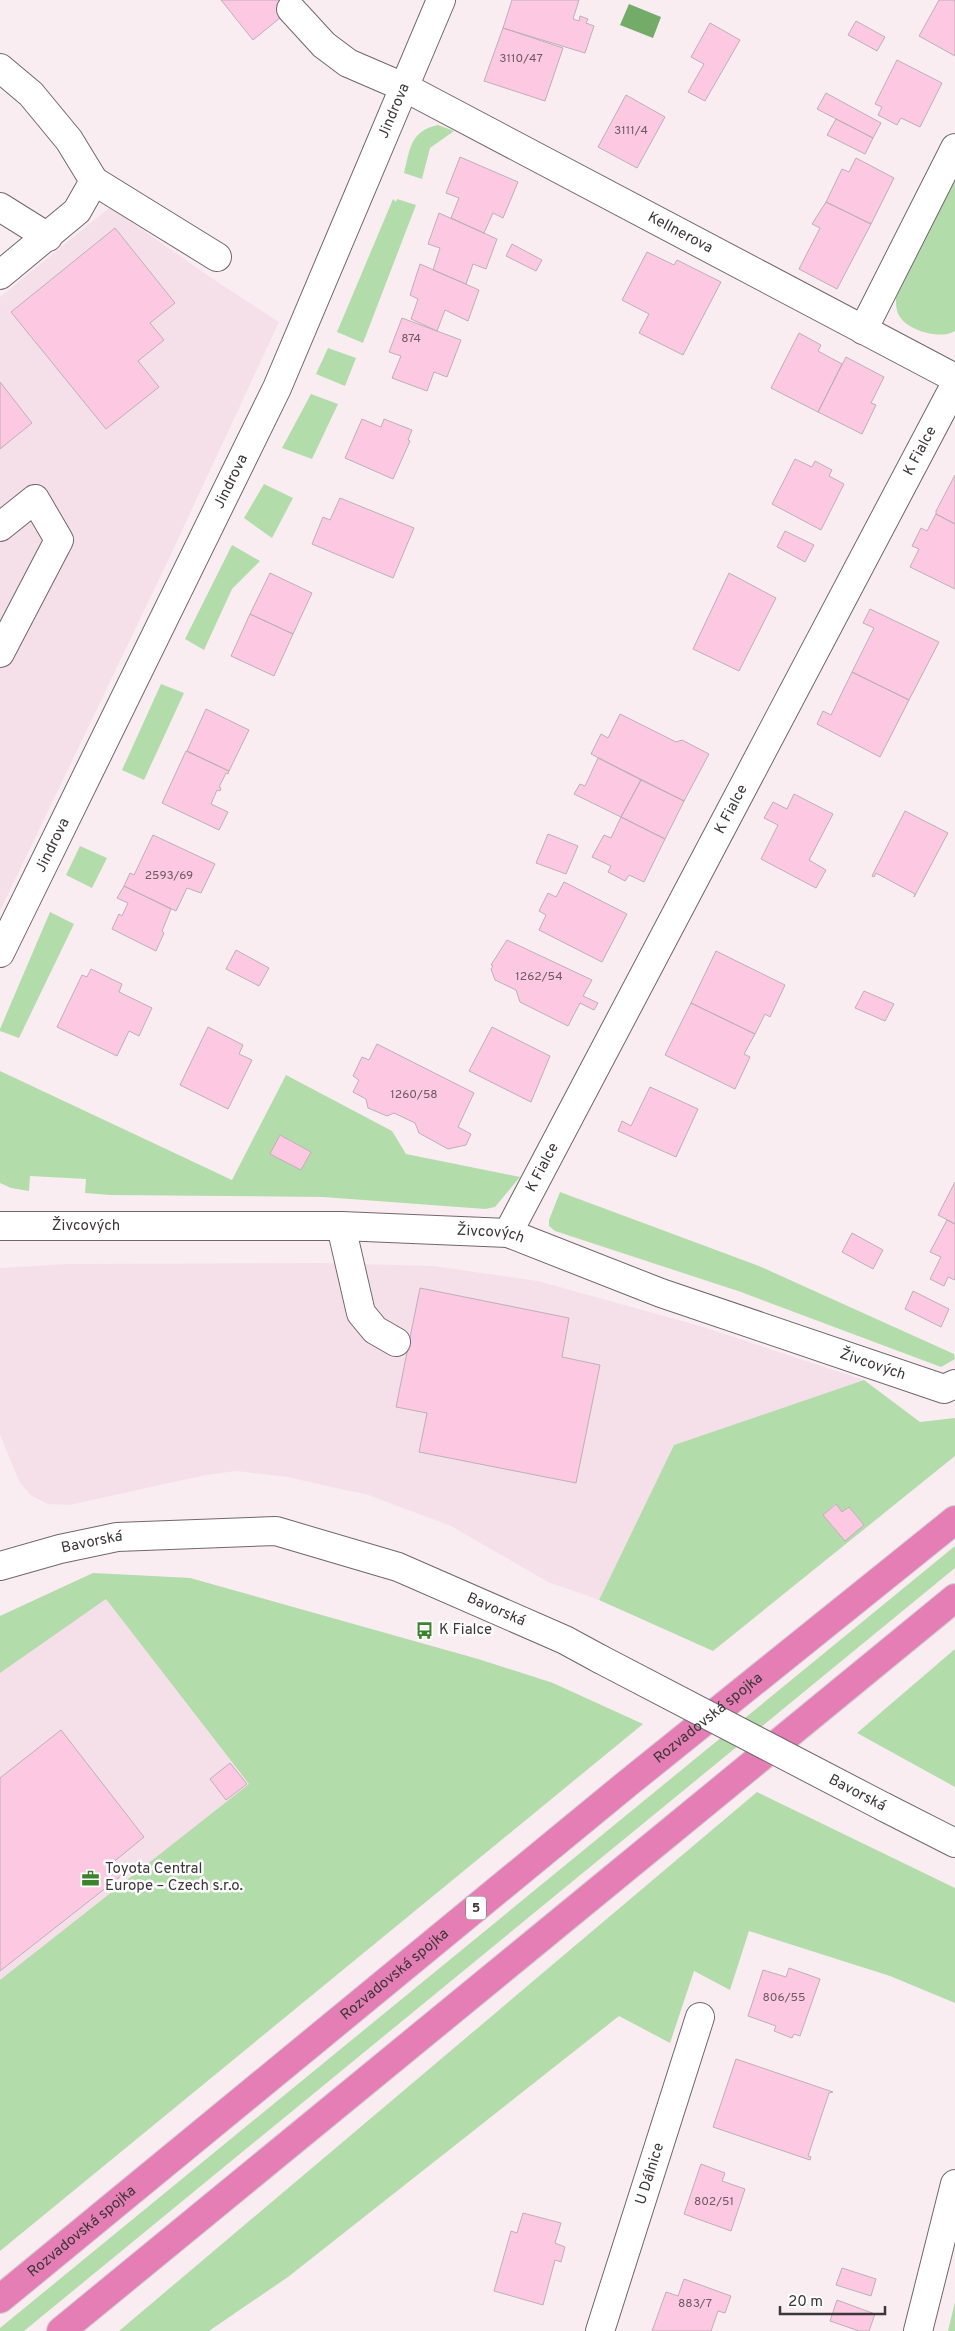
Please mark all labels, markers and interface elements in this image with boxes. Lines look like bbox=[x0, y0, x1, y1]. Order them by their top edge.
house number: 3110/47 bbox=[499, 51, 543, 67]
street label: Jindrova bbox=[374, 80, 414, 141]
house number: 3111/4 bbox=[614, 123, 648, 139]
street label: Kellnerova bbox=[644, 208, 716, 258]
house number: 874 bbox=[401, 331, 421, 347]
street label: K Fialce bbox=[899, 423, 941, 479]
street label: Jindrova bbox=[210, 451, 252, 512]
street label: K Fialce bbox=[711, 781, 752, 837]
street label: Jindrova bbox=[31, 815, 74, 876]
house number: 2593/69 bbox=[145, 868, 193, 884]
house number: 1262/54 bbox=[515, 969, 563, 985]
house number: 1260/58 bbox=[390, 1087, 438, 1103]
street label: K Fialce bbox=[522, 1140, 563, 1196]
street label: Živcových bbox=[52, 1216, 120, 1236]
street label: Živcových bbox=[456, 1220, 527, 1248]
street label: Živcových bbox=[837, 1344, 908, 1385]
street label: Bavorská bbox=[59, 1527, 123, 1558]
street label: Bavorská bbox=[464, 1589, 529, 1631]
bus stop icon: K Fialce bbox=[415, 1620, 435, 1640]
place label: K Fialce bbox=[439, 1621, 492, 1640]
street label: Rozvadovská spojka bbox=[650, 1669, 767, 1768]
street label: Bavorská bbox=[825, 1770, 889, 1816]
place label: Toyota Central Europe – Czech s.r.o. bbox=[105, 1860, 243, 1896]
office icon: Toyota Central Europe – Czech s.r.o. bbox=[81, 1868, 101, 1888]
road number: 5 bbox=[466, 1896, 486, 1920]
street label: Rozvadovská spojka bbox=[337, 1924, 453, 2025]
house number: 806/55 bbox=[763, 1990, 805, 2006]
street label: U Dálnice bbox=[631, 2140, 669, 2207]
street label: Rozvadovská spojka bbox=[24, 2182, 140, 2282]
house number: 802/51 bbox=[694, 2194, 734, 2210]
scale bar bbox=[780, 2284, 885, 2316]
text: 20 m bbox=[788, 2293, 823, 2312]
house number: 883/7 bbox=[678, 2296, 712, 2312]

